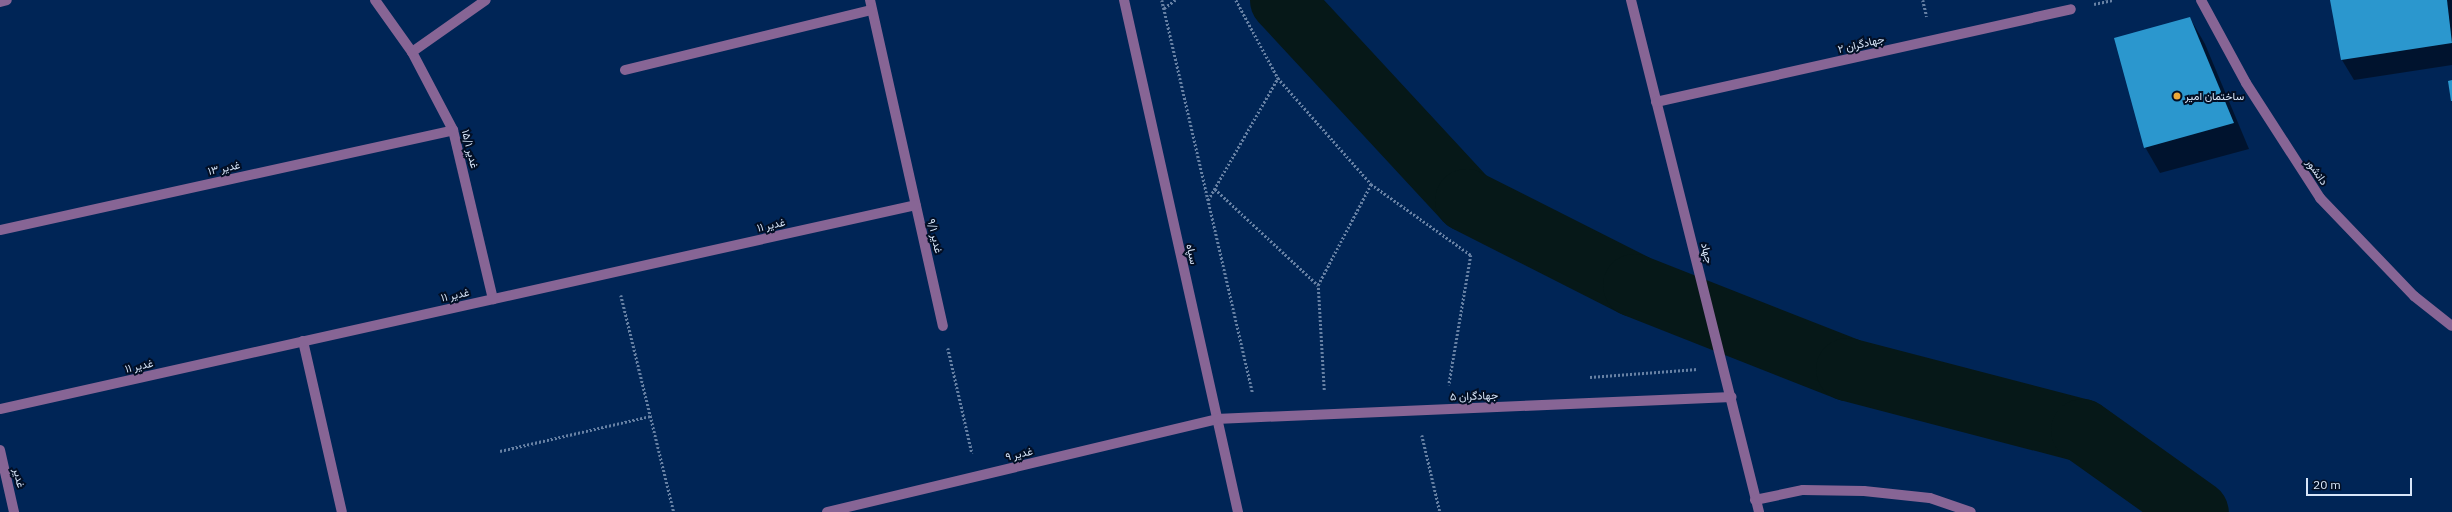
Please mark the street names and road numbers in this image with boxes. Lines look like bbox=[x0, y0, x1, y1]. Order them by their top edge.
street label: جهادگران ۲ bbox=[1836, 32, 1886, 56]
street label: غدیر ۱۵/۱ bbox=[459, 128, 481, 170]
street label: دانشور bbox=[2303, 156, 2331, 188]
street label: غدیر ۱۳ bbox=[207, 158, 241, 178]
street label: غدیر ۱۱ bbox=[756, 215, 786, 235]
street label: غدیر ۹/۱ bbox=[925, 218, 945, 254]
street label: جهاد bbox=[1698, 241, 1716, 265]
street label: سپاه bbox=[1183, 243, 1201, 265]
street label: غدیر ۱۱ bbox=[440, 286, 470, 304]
street label: غدیر ۱۱ bbox=[124, 356, 154, 376]
street label: جهادگران ۵ bbox=[1450, 389, 1498, 403]
street label: غدیر ۹ bbox=[1004, 444, 1034, 464]
street label: غدیر bbox=[10, 467, 28, 489]

